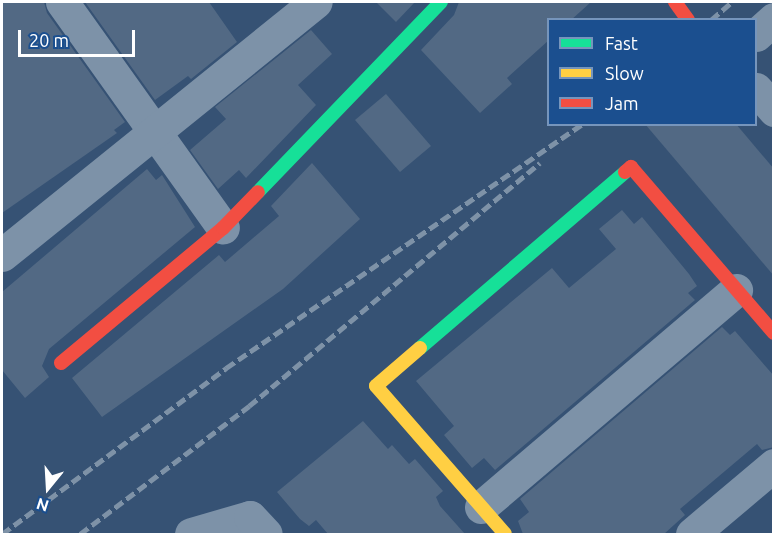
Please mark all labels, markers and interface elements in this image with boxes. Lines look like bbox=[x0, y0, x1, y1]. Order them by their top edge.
scale bar bbox=[21, 18, 138, 56]
legend bbox=[547, 18, 757, 126]
text: 20 m bbox=[29, 30, 69, 50]
text: Fast bbox=[605, 33, 638, 53]
text: Slow bbox=[605, 63, 644, 83]
text: Jam bbox=[605, 93, 639, 113]
north arrow bbox=[18, 458, 78, 518]
text: N bbox=[34, 495, 51, 516]

